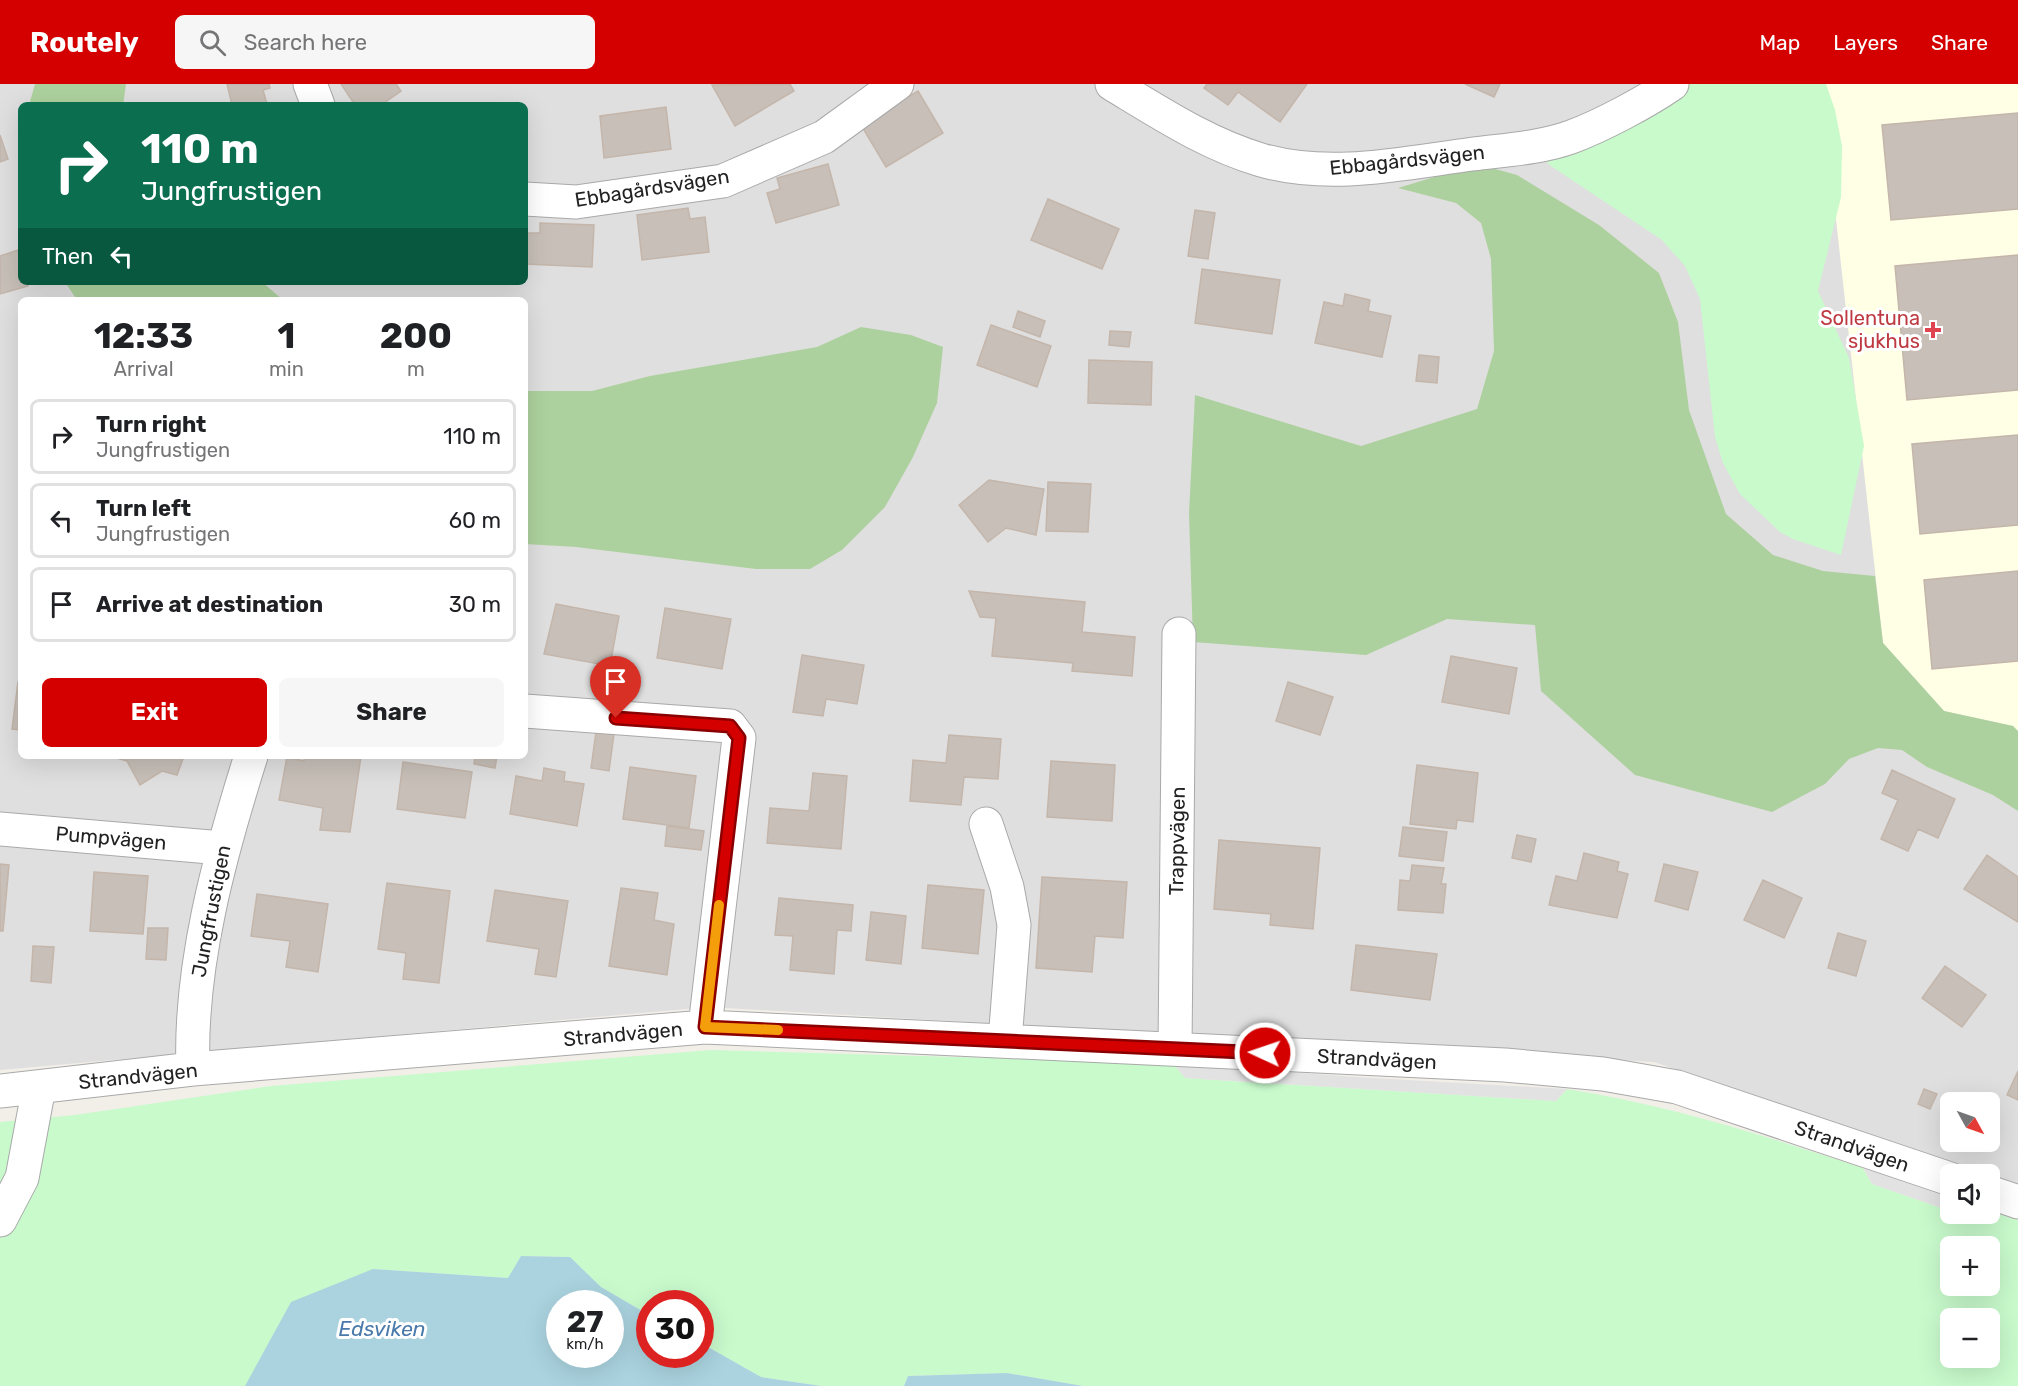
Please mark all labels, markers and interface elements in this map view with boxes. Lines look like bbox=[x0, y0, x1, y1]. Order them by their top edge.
search box bbox=[175, 15, 595, 69]
text: Routely bbox=[30, 26, 139, 59]
icon: search bbox=[196, 26, 229, 59]
text: Search here bbox=[244, 29, 367, 56]
text: Map bbox=[1759, 30, 1800, 55]
text: Layers bbox=[1833, 30, 1898, 55]
text: Share bbox=[1931, 30, 1988, 55]
text: 110 m bbox=[141, 124, 259, 174]
icon: right bbox=[42, 126, 120, 204]
street label: Ebbagårdsvägen bbox=[1328, 140, 1486, 180]
street label: Ebbagårdsvägen bbox=[573, 164, 731, 212]
text: Jungfrustigen bbox=[141, 175, 322, 207]
icon: left bbox=[105, 240, 138, 273]
text: Then bbox=[42, 243, 93, 270]
place label: Sollentuna sjukhus bbox=[1820, 306, 1920, 353]
text: 12:33 bbox=[94, 314, 193, 357]
text: 1 bbox=[277, 314, 295, 357]
text: 200 bbox=[380, 314, 452, 357]
marker: Sollentuna sjukhus bbox=[1924, 321, 1942, 339]
text: Arrival bbox=[114, 357, 174, 381]
text: min bbox=[269, 357, 304, 381]
text: m bbox=[407, 357, 425, 381]
text: Turn right bbox=[96, 411, 206, 438]
icon: right bbox=[45, 420, 78, 453]
text: 110 m bbox=[443, 423, 501, 450]
text: Jungfrustigen bbox=[96, 438, 230, 462]
text: Turn left bbox=[96, 495, 191, 522]
icon: left bbox=[45, 504, 78, 537]
text: 60 m bbox=[449, 507, 501, 534]
text: Jungfrustigen bbox=[96, 522, 230, 546]
icon: arrive bbox=[45, 588, 78, 621]
text: Arrive at destination bbox=[96, 591, 323, 618]
text: 30 m bbox=[449, 591, 501, 618]
pin bbox=[590, 656, 641, 718]
icon: arrive bbox=[599, 665, 632, 698]
button: Exit bbox=[42, 678, 267, 747]
button: Share bbox=[279, 678, 504, 747]
street label: Trappvägen bbox=[1164, 786, 1190, 896]
street label: Pumpvägen bbox=[55, 821, 167, 855]
street label: Jungfrustigen bbox=[186, 843, 236, 979]
street label: Strandvägen bbox=[562, 1017, 684, 1051]
position arrow bbox=[1233, 1021, 1297, 1085]
street label: Strandvägen bbox=[1317, 1044, 1437, 1074]
street label: Strandvägen bbox=[77, 1058, 199, 1094]
north arrow bbox=[1940, 1092, 2000, 1152]
map controls bbox=[1940, 1092, 2000, 1368]
street label: Strandvägen bbox=[1791, 1115, 1913, 1177]
button: sound bbox=[1940, 1164, 2000, 1224]
button: + bbox=[1940, 1236, 2000, 1296]
speed limit sign: 30 bbox=[636, 1290, 714, 1368]
text: 27 bbox=[567, 1304, 603, 1340]
button: − bbox=[1940, 1308, 2000, 1368]
water label: Edsviken bbox=[339, 1316, 425, 1341]
text: km/h bbox=[566, 1335, 604, 1353]

